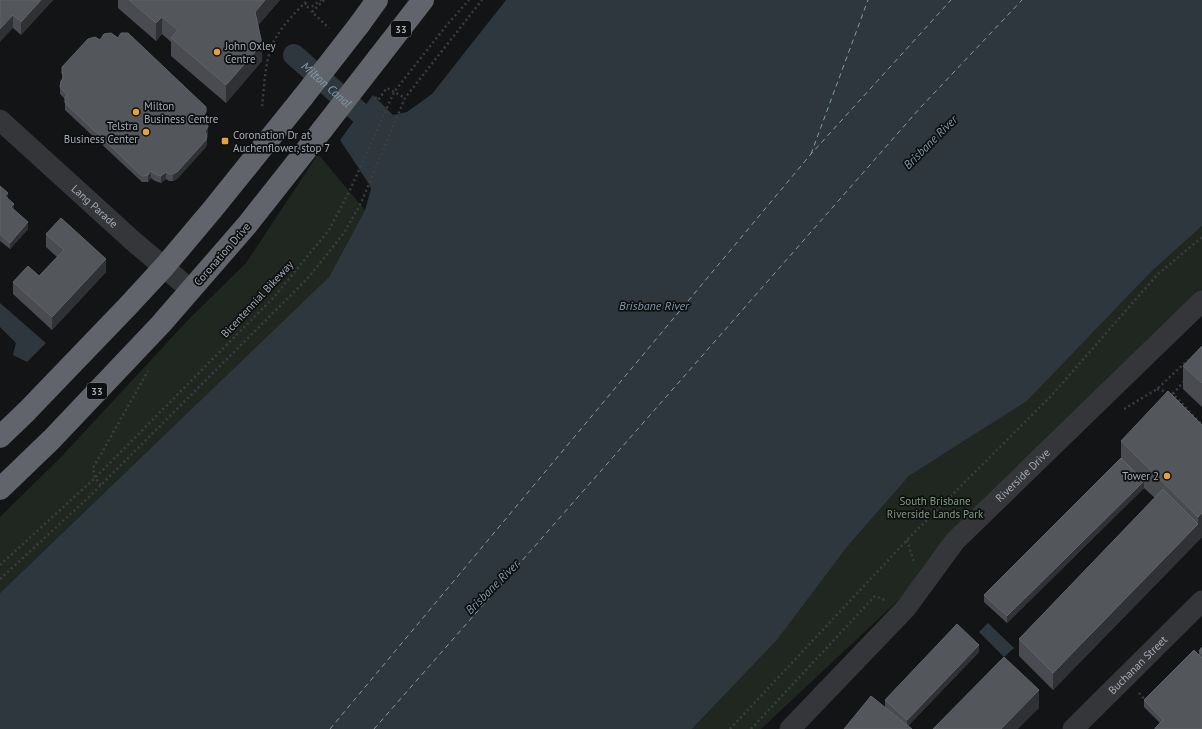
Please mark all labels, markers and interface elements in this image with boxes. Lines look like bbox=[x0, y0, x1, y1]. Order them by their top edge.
road number: 33 bbox=[391, 21, 411, 37]
place label: John Oxley Centre bbox=[224, 39, 276, 66]
marker: John Oxley Centre bbox=[212, 47, 222, 57]
water label: Milton Canal bbox=[299, 58, 356, 111]
place label: Milton Business Centre bbox=[144, 99, 219, 126]
marker: Milton Business Centre bbox=[131, 107, 141, 117]
water label: Brisbane River bbox=[900, 111, 961, 172]
place label: Telstra Business Center bbox=[64, 119, 138, 146]
marker: Telstra Business Center bbox=[141, 127, 151, 137]
place label: Coronation Dr at Auchenflower, stop 7 bbox=[233, 128, 330, 155]
marker: Coronation Dr at Auchenflower, stop 7 bbox=[220, 136, 230, 146]
street label: Lang Parade bbox=[69, 182, 121, 231]
street label: Coronation Drive bbox=[191, 219, 253, 288]
street label: Bicentennial Bikeway bbox=[218, 257, 297, 340]
water label: Brisbane River bbox=[619, 298, 690, 313]
road number: 33 bbox=[87, 383, 107, 399]
street label: Riverside Drive bbox=[992, 445, 1053, 505]
place label: Tower 2 bbox=[1122, 469, 1159, 483]
marker: Tower 2 bbox=[1162, 471, 1172, 481]
park label: South Brisbane Riverside Lands Park bbox=[887, 494, 984, 521]
water label: Brisbane River bbox=[462, 556, 523, 617]
street label: Buchanan Street bbox=[1105, 632, 1170, 697]

